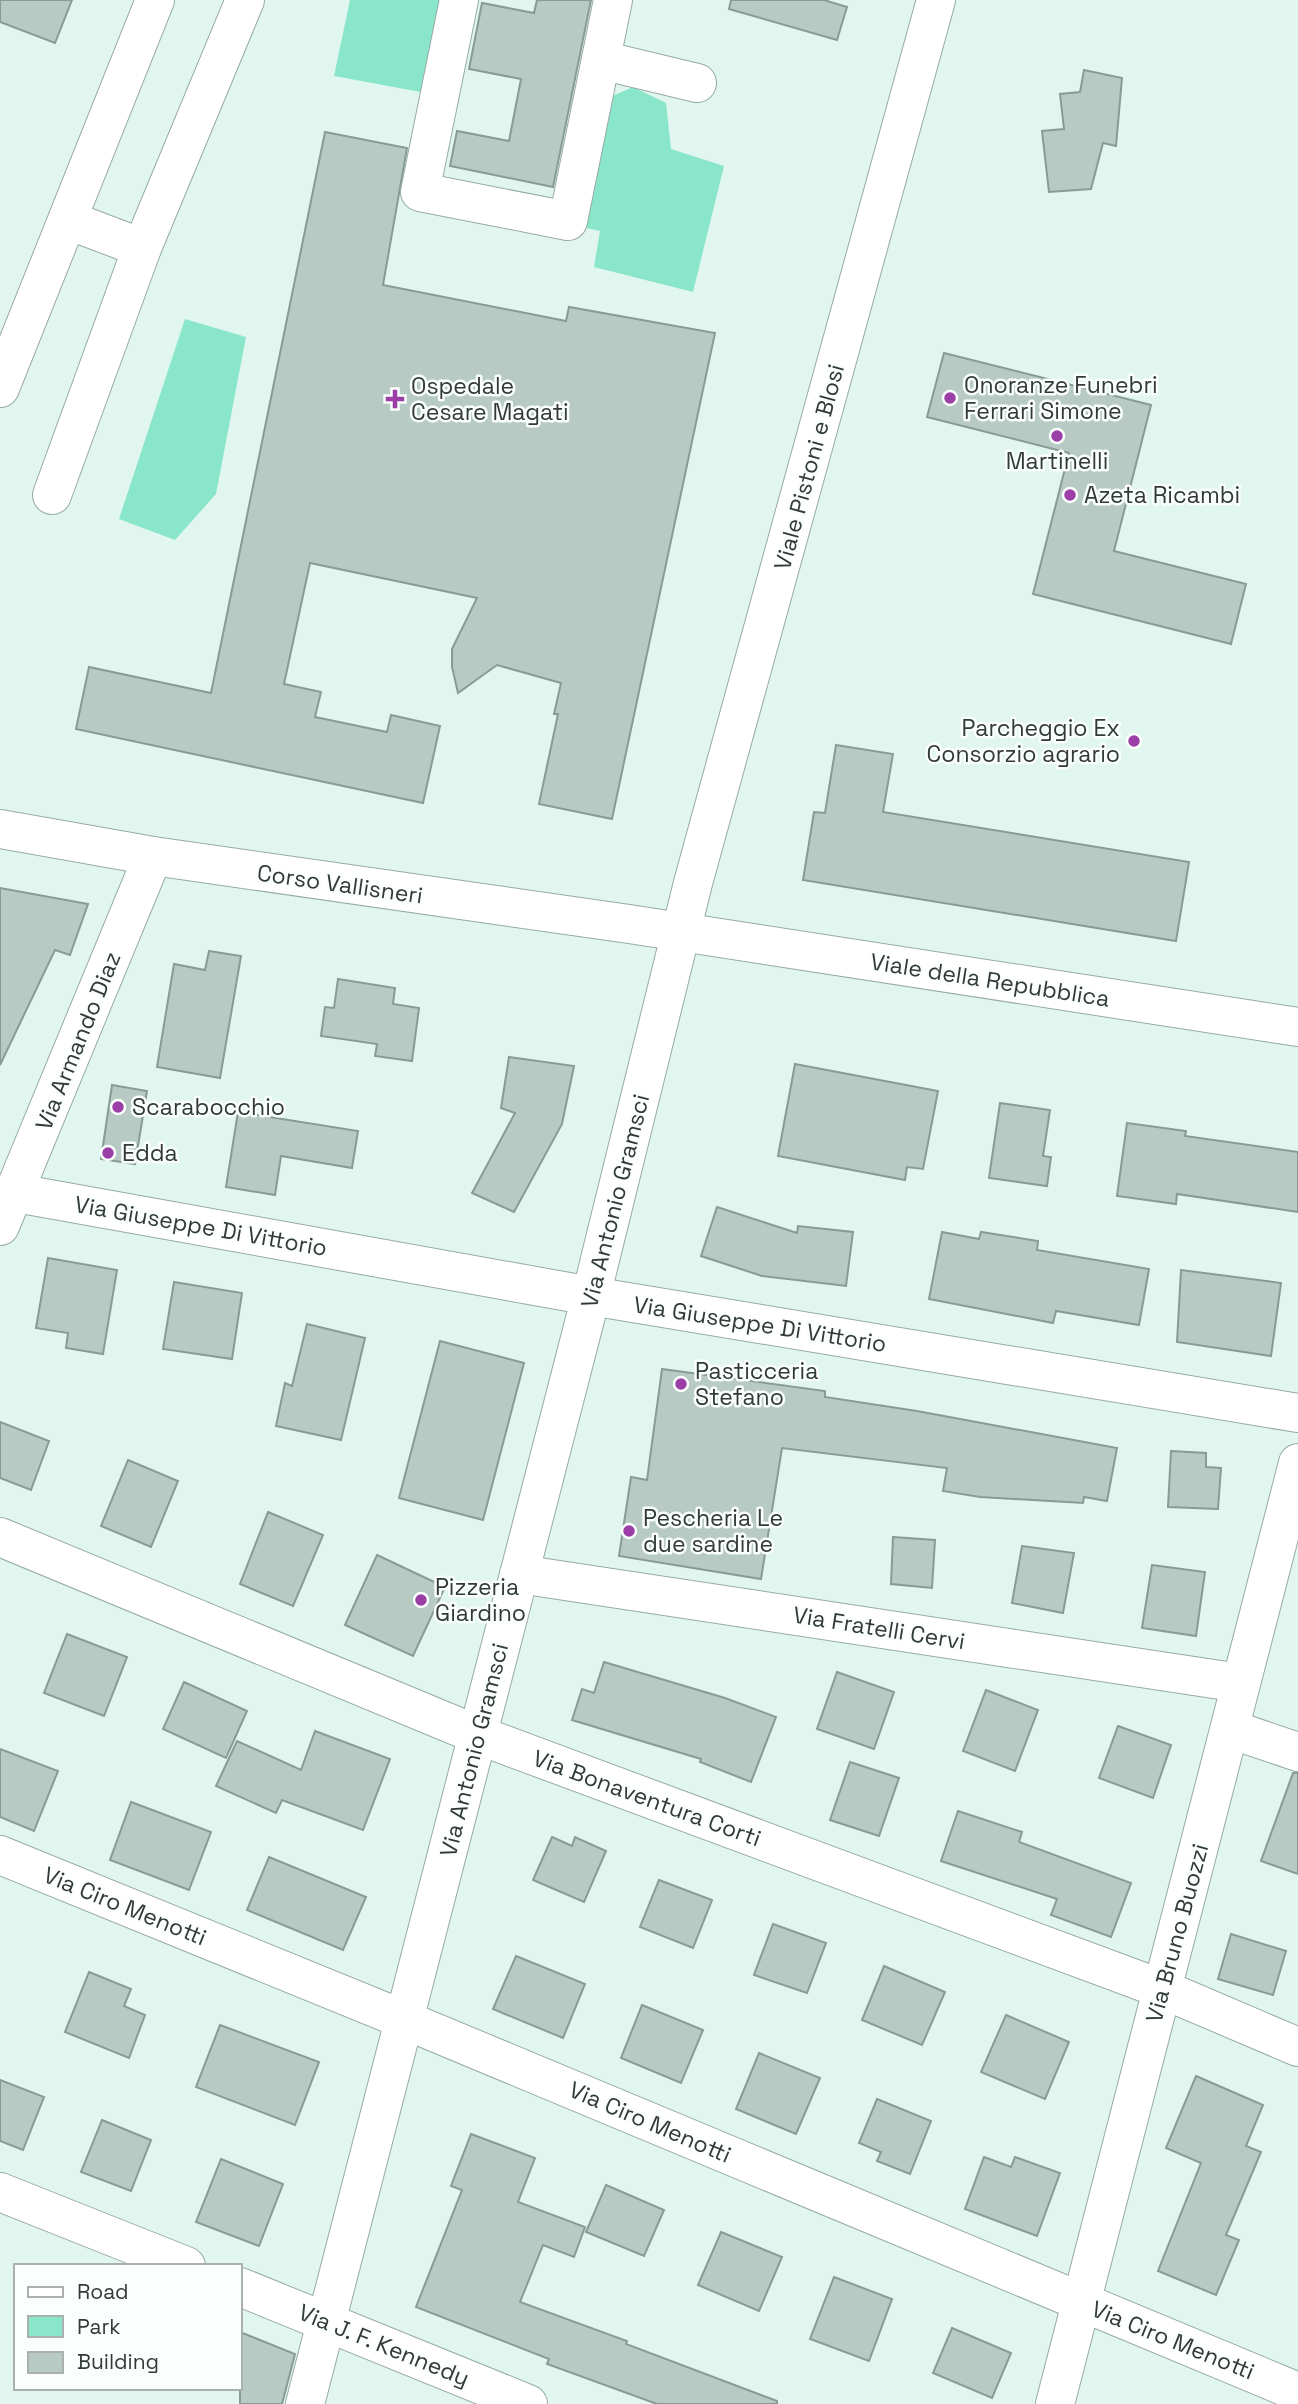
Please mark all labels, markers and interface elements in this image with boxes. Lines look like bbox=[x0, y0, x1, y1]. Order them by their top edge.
street label: Viale Pistoni e Blosi bbox=[767, 361, 851, 573]
place label: Onoranze Funebri Ferrari Simone bbox=[964, 370, 1158, 426]
place label: Ospedale Cesare Magati bbox=[411, 371, 569, 427]
marker: Ospedale Cesare Magati bbox=[385, 389, 405, 409]
marker: Onoranze Funebri Ferrari Simone bbox=[942, 390, 958, 406]
marker: Martinelli bbox=[1049, 428, 1065, 444]
place label: Martinelli bbox=[1006, 446, 1108, 476]
place label: Azeta Ricambi bbox=[1084, 480, 1240, 510]
marker: Azeta Ricambi bbox=[1062, 487, 1078, 503]
place label: Parcheggio Ex Consorzio agrario bbox=[926, 713, 1120, 769]
marker: Parcheggio Ex Consorzio agrario bbox=[1126, 733, 1142, 749]
street label: Corso Vallisneri bbox=[255, 858, 425, 910]
street label: Viale della Repubblica bbox=[868, 946, 1112, 1014]
street label: Via Armando Diaz bbox=[29, 947, 127, 1135]
street label: Via Antonio Gramsci bbox=[574, 1091, 656, 1311]
place label: Scarabocchio bbox=[132, 1092, 285, 1122]
marker: Scarabocchio bbox=[110, 1099, 126, 1115]
place label: Edda bbox=[122, 1138, 178, 1168]
marker: Edda bbox=[100, 1145, 116, 1161]
street label: Via Giuseppe Di Vittorio bbox=[72, 1189, 330, 1263]
street label: Via Giuseppe Di Vittorio bbox=[631, 1289, 889, 1359]
place label: Pasticceria Stefano bbox=[695, 1356, 818, 1412]
marker: Pasticceria Stefano bbox=[673, 1376, 689, 1392]
place label: Pescheria Le due sardine bbox=[643, 1503, 783, 1559]
marker: Pescheria Le due sardine bbox=[621, 1523, 637, 1539]
place label: Pizzeria Giardino bbox=[435, 1572, 526, 1628]
marker: Pizzeria Giardino bbox=[413, 1592, 429, 1608]
street label: Via Fratelli Cervi bbox=[791, 1600, 967, 1656]
street label: Via Antonio Gramsci bbox=[433, 1640, 515, 1860]
street label: Via Bonaventura Corti bbox=[529, 1743, 765, 1853]
street label: Via Bruno Buozzi bbox=[1139, 1840, 1215, 2026]
street label: Via Ciro Menotti bbox=[39, 1860, 211, 1952]
street label: Via Ciro Menotti bbox=[564, 2074, 736, 2170]
legend bbox=[14, 2264, 242, 2390]
text: Road bbox=[77, 2278, 129, 2305]
street label: Via Ciro Menotti bbox=[1087, 2294, 1259, 2386]
street label: Via J. F. Kennedy bbox=[294, 2297, 474, 2393]
text: Park bbox=[77, 2313, 121, 2340]
text: Building bbox=[77, 2348, 159, 2375]

